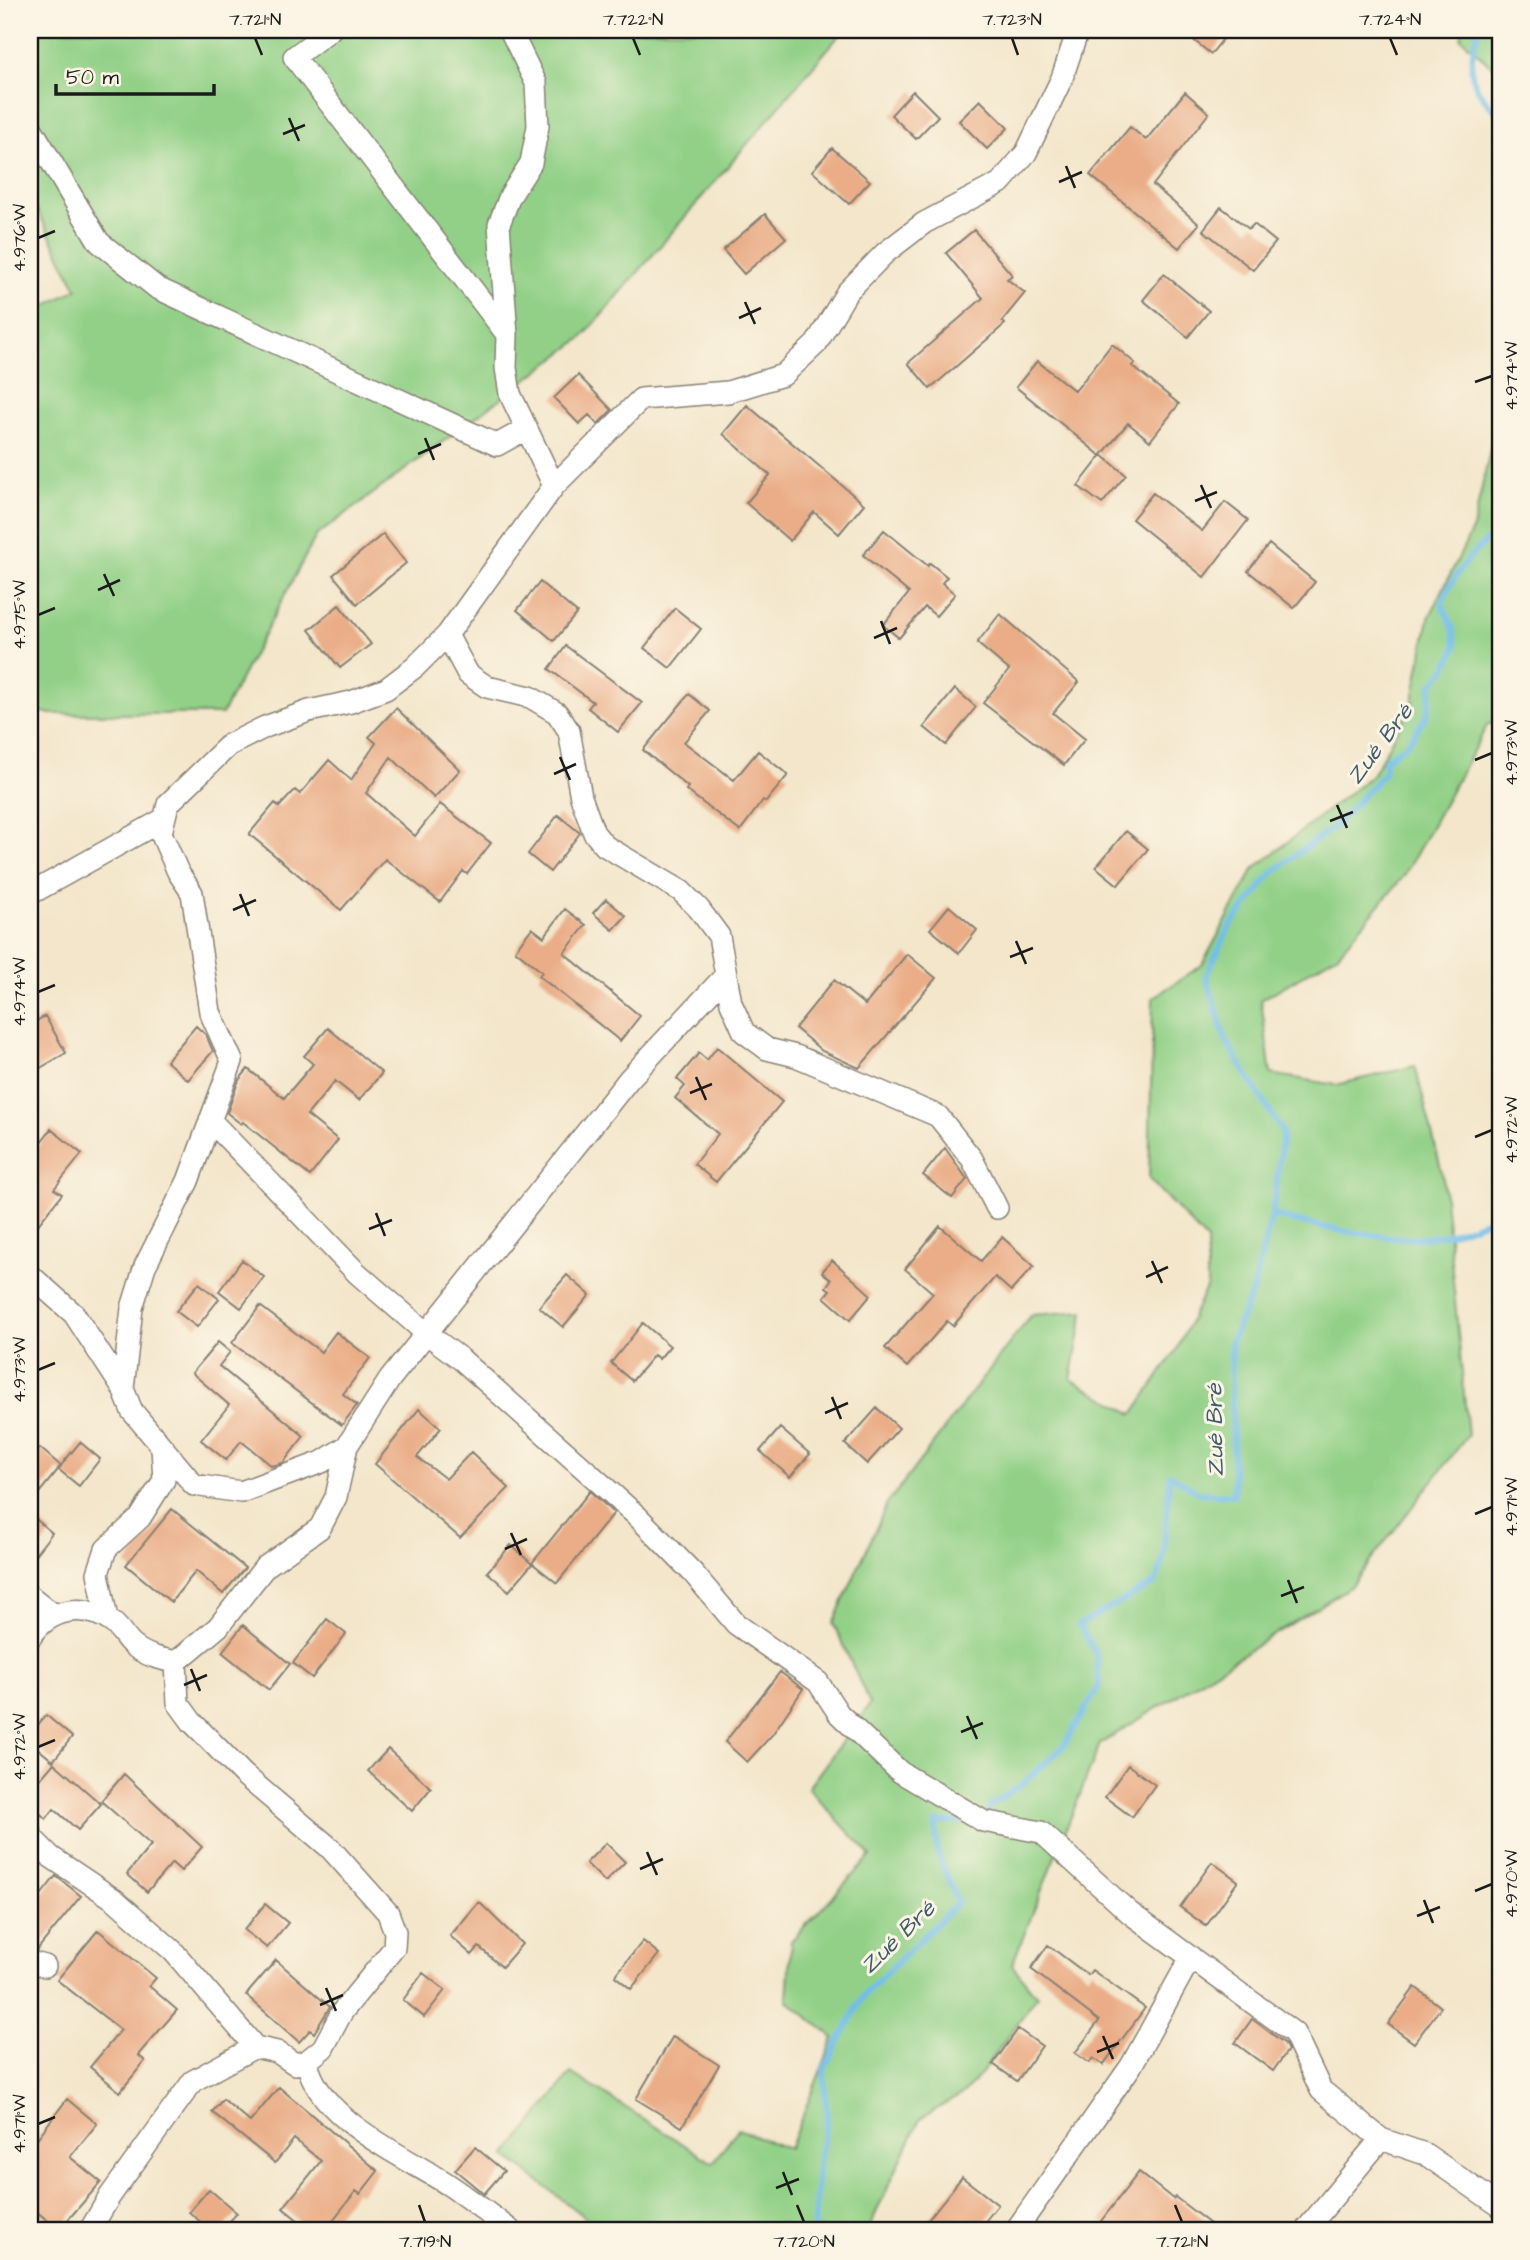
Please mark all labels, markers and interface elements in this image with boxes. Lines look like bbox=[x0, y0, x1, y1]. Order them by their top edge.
text: 7.721°N bbox=[229, 7, 281, 32]
text: 7.722°N bbox=[603, 7, 663, 32]
text: 7.723°N bbox=[982, 7, 1042, 32]
text: 7.724°N bbox=[1359, 7, 1421, 32]
scale bar bbox=[56, 52, 214, 96]
text: 50 m bbox=[66, 63, 120, 92]
text: 4.976°W bbox=[7, 204, 32, 272]
text: 4.974°W bbox=[1499, 341, 1524, 411]
text: 4.975°W bbox=[7, 580, 32, 650]
water label: Zué Bré bbox=[1339, 696, 1422, 791]
text: 4.973°W bbox=[1499, 720, 1524, 786]
text: 4.974°W bbox=[7, 957, 32, 1027]
text: 4.972°W bbox=[1499, 1096, 1524, 1164]
text: 4.973°W bbox=[7, 1337, 32, 1403]
water label: Zué Bré bbox=[1198, 1382, 1232, 1477]
text: 4.971°W bbox=[1499, 1477, 1524, 1537]
text: 4.972°W bbox=[7, 1713, 32, 1781]
text: 4.970°W bbox=[1499, 1850, 1524, 1918]
water label: Zué Bré bbox=[853, 1892, 944, 1981]
text: 4.971°W bbox=[7, 2094, 32, 2154]
text: 7.719°N bbox=[399, 2229, 451, 2254]
text: 7.720°N bbox=[773, 2229, 835, 2254]
text: 7.721°N bbox=[1156, 2229, 1208, 2254]

